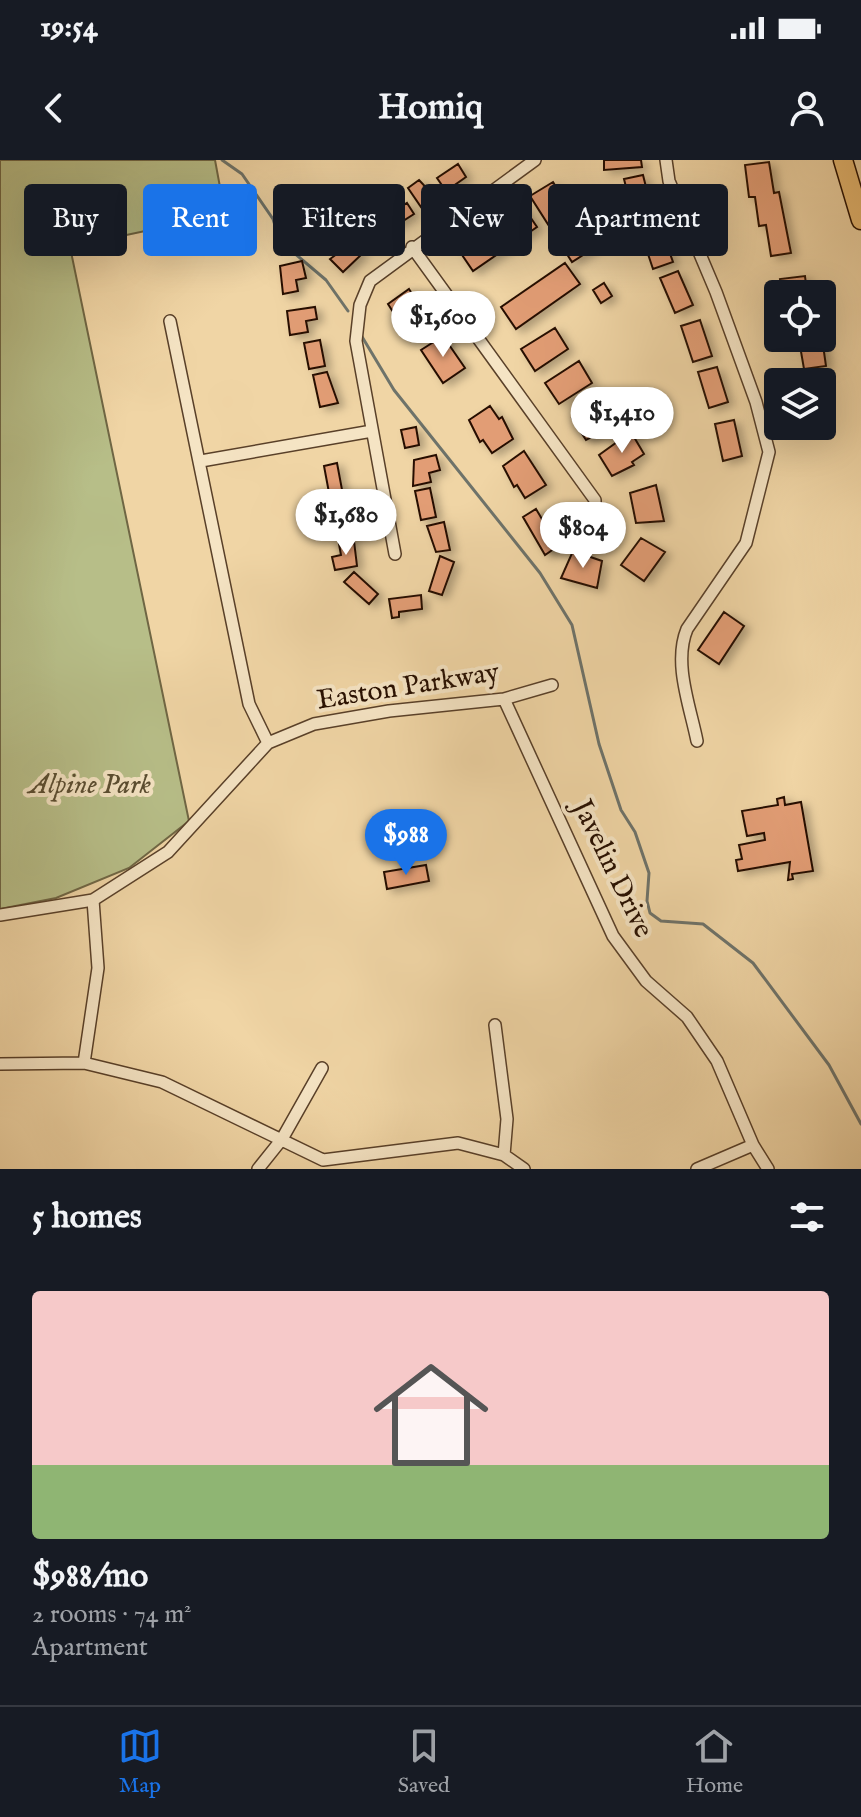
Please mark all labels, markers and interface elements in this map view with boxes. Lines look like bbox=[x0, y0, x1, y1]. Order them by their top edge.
text: 19:54 bbox=[40, 9, 98, 47]
text: Homiq bbox=[378, 85, 483, 131]
icon: back bbox=[32, 86, 76, 130]
icon: person bbox=[785, 86, 829, 130]
chip: Buy bbox=[24, 184, 127, 256]
chip: Rent bbox=[143, 184, 257, 256]
chip: Filters bbox=[273, 184, 405, 256]
chip: New bbox=[421, 184, 532, 256]
chip: Apartment bbox=[548, 184, 728, 256]
map controls bbox=[764, 280, 836, 440]
button: locate bbox=[764, 280, 836, 352]
pin: $1,600 bbox=[378, 291, 508, 359]
text: $1,600 bbox=[409, 300, 477, 333]
button: layers bbox=[764, 368, 836, 440]
pin: $1,410 bbox=[557, 387, 687, 455]
text: $1,410 bbox=[589, 396, 655, 429]
pin: $1,680 bbox=[281, 489, 411, 557]
text: $1,680 bbox=[314, 498, 378, 531]
pin: $804 bbox=[536, 502, 630, 570]
text: $804 bbox=[558, 511, 608, 544]
street label: Easton Parkway bbox=[314, 655, 502, 719]
park label: Alpine Park bbox=[26, 768, 151, 803]
street label: Javelin Drive bbox=[562, 792, 660, 944]
pin: $988 bbox=[359, 809, 453, 877]
text: $988 bbox=[383, 818, 429, 851]
icon: filters bbox=[785, 1195, 829, 1239]
text: 5 homes bbox=[32, 1196, 142, 1239]
icon: home bbox=[359, 1343, 503, 1487]
text: $988/mo bbox=[32, 1555, 148, 1598]
text: 2 rooms · 74 m² bbox=[32, 1598, 192, 1631]
text: Apartment bbox=[32, 1631, 148, 1664]
tab: Map bbox=[118, 1724, 162, 1800]
tab: Saved bbox=[398, 1724, 450, 1800]
tab: Home bbox=[686, 1724, 743, 1800]

